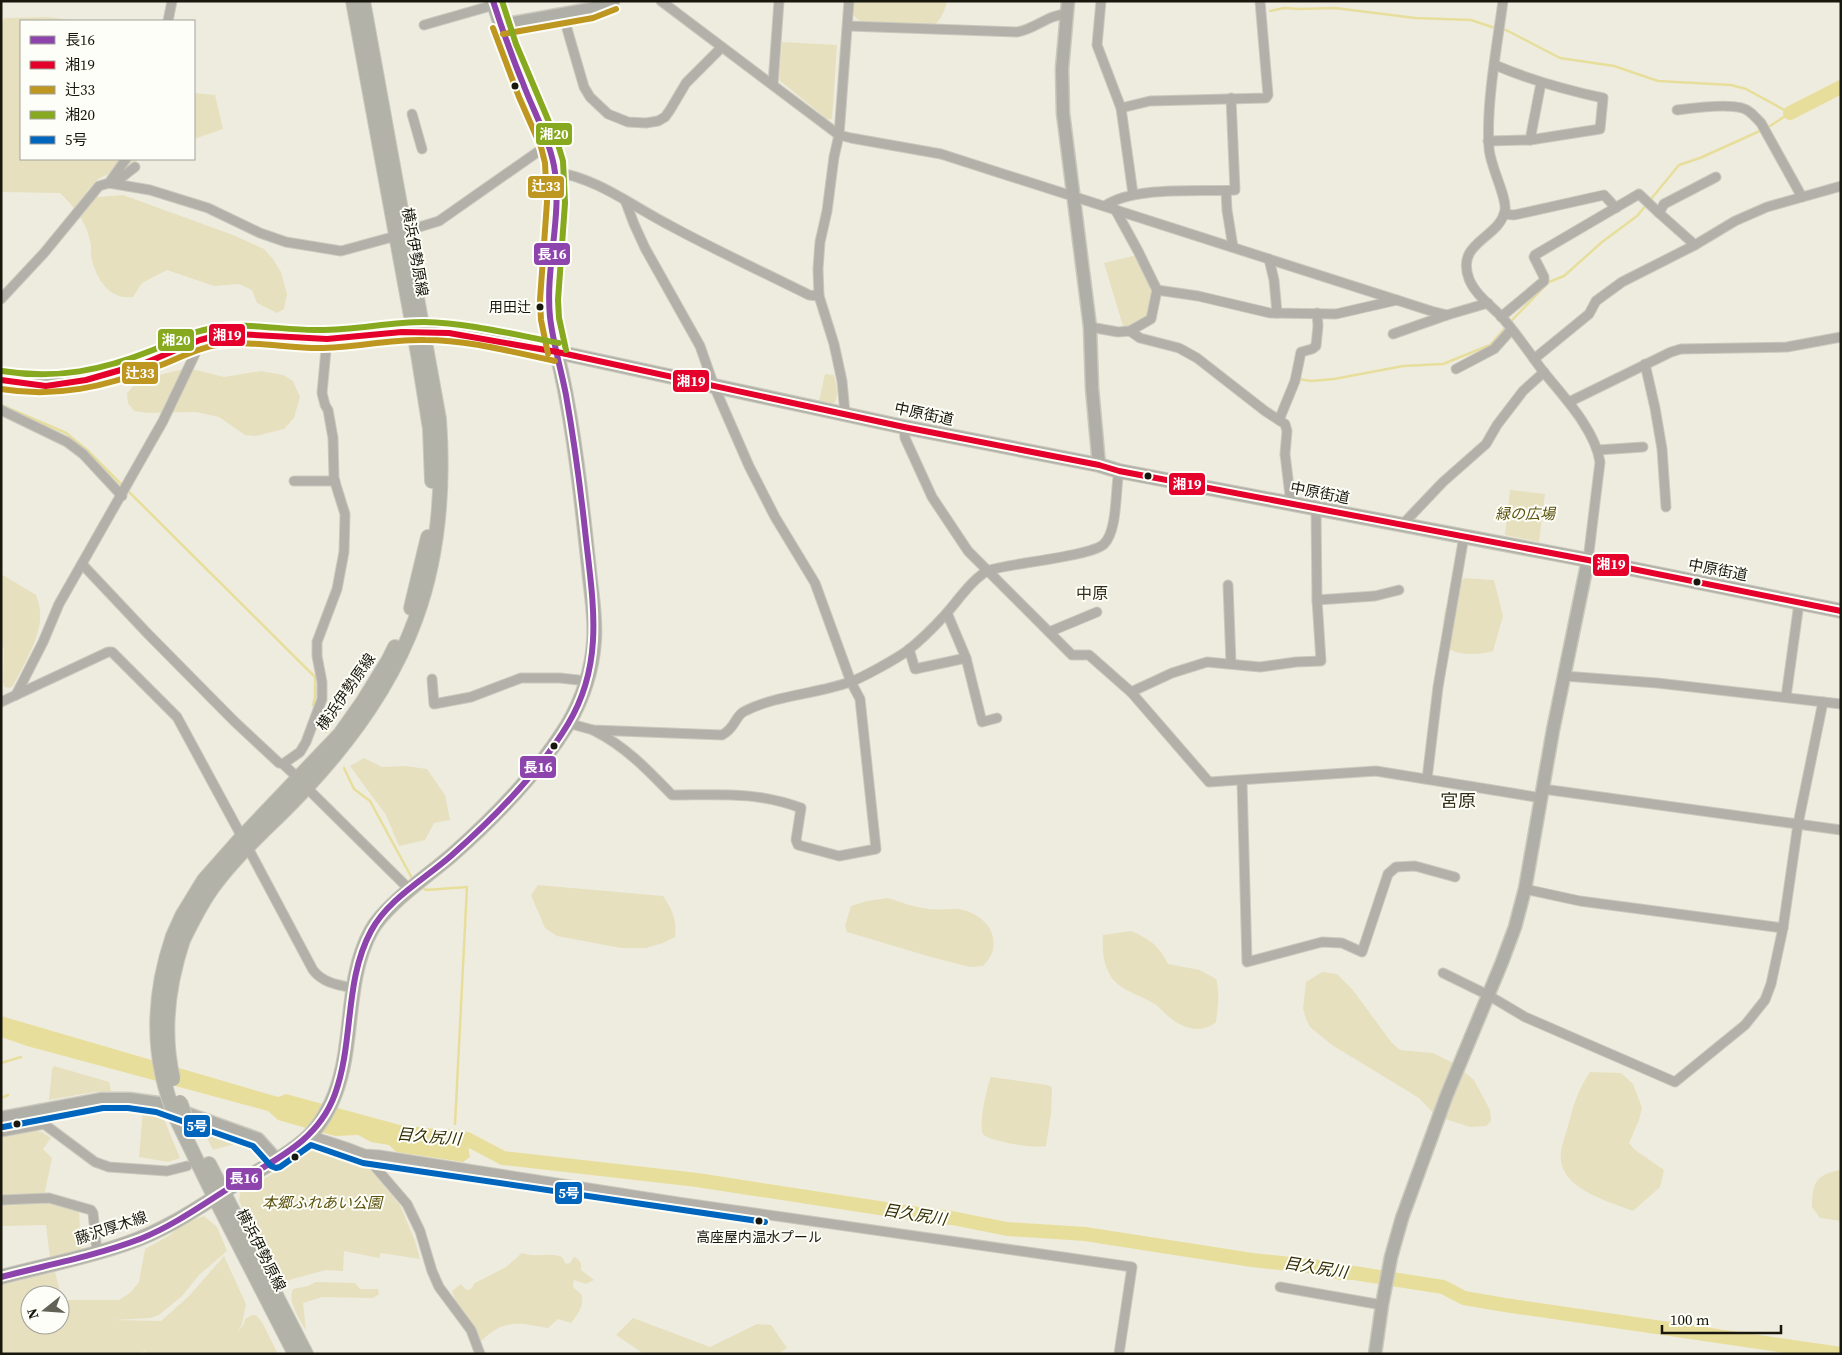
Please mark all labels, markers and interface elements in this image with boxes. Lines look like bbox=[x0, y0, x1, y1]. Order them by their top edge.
legend bbox=[20, 20, 195, 160]
text: 長16 bbox=[65, 29, 95, 50]
text: 湘19 bbox=[65, 54, 95, 75]
text: 辻33 bbox=[65, 79, 95, 100]
unlabelled marker bbox=[510, 81, 520, 91]
text: 湘20 bbox=[65, 104, 95, 125]
line badge: 湘20 bbox=[535, 122, 573, 146]
text: 湘20 bbox=[539, 124, 569, 144]
text: 5号 bbox=[65, 129, 88, 150]
line badge: 辻33 bbox=[527, 175, 565, 199]
text: 辻33 bbox=[531, 176, 561, 196]
street label: 横浜伊勢原線 bbox=[397, 206, 434, 298]
line badge: 長16 bbox=[533, 242, 571, 266]
text: 長16 bbox=[537, 244, 567, 264]
place label: 用田辻 bbox=[489, 297, 531, 317]
marker: 用田辻 bbox=[535, 302, 545, 312]
line badge: 湘19 bbox=[208, 323, 246, 347]
text: 湘19 bbox=[212, 325, 242, 345]
line badge: 湘20 bbox=[157, 328, 195, 352]
text: 湘20 bbox=[161, 330, 191, 350]
line badge: 辻33 bbox=[121, 361, 159, 385]
text: 辻33 bbox=[125, 363, 155, 383]
line badge: 湘19 bbox=[672, 369, 710, 393]
text: 湘19 bbox=[676, 371, 706, 391]
street label: 中原街道 bbox=[893, 397, 956, 430]
unlabelled marker bbox=[1143, 471, 1153, 481]
line badge: 湘19 bbox=[1168, 472, 1206, 496]
text: 湘19 bbox=[1172, 474, 1202, 494]
street label: 中原街道 bbox=[1289, 476, 1352, 509]
park label: 緑の広場 bbox=[1495, 503, 1557, 524]
line badge: 湘19 bbox=[1592, 553, 1630, 577]
street label: 中原街道 bbox=[1687, 553, 1750, 586]
text: 湘19 bbox=[1596, 554, 1626, 574]
unlabelled marker bbox=[1692, 577, 1702, 587]
district label: 中原 bbox=[1076, 582, 1108, 604]
street label: 横浜伊勢原線 bbox=[311, 649, 380, 735]
unlabelled marker bbox=[549, 741, 559, 751]
line badge: 長16 bbox=[519, 755, 557, 779]
text: 長16 bbox=[523, 757, 553, 777]
district label: 宮原 bbox=[1440, 788, 1476, 813]
line badge: 5号 bbox=[183, 1114, 211, 1138]
text: 5号 bbox=[186, 1116, 208, 1136]
unlabelled marker bbox=[12, 1119, 22, 1129]
water label: 目久尻川 bbox=[396, 1122, 464, 1150]
unlabelled marker bbox=[290, 1152, 300, 1162]
line badge: 長16 bbox=[225, 1167, 263, 1191]
text: 長16 bbox=[229, 1168, 259, 1188]
line badge: 5号 bbox=[554, 1181, 583, 1205]
text: 5号 bbox=[558, 1183, 580, 1203]
park label: 本郷ふれあい公園 bbox=[262, 1192, 384, 1213]
water label: 目久尻川 bbox=[882, 1198, 950, 1230]
street label: 横浜伊勢原線 bbox=[232, 1205, 291, 1295]
street label: 藤沢厚木線 bbox=[72, 1206, 150, 1249]
marker: 高座屋内温水プール bbox=[754, 1216, 764, 1226]
place label: 高座屋内温水プール bbox=[696, 1227, 822, 1247]
water label: 目久尻川 bbox=[1283, 1251, 1351, 1283]
north arrow bbox=[20, 1285, 70, 1335]
scale bar bbox=[1662, 1302, 1781, 1334]
text: N bbox=[22, 1306, 44, 1322]
text: 100 m bbox=[1670, 1309, 1710, 1330]

